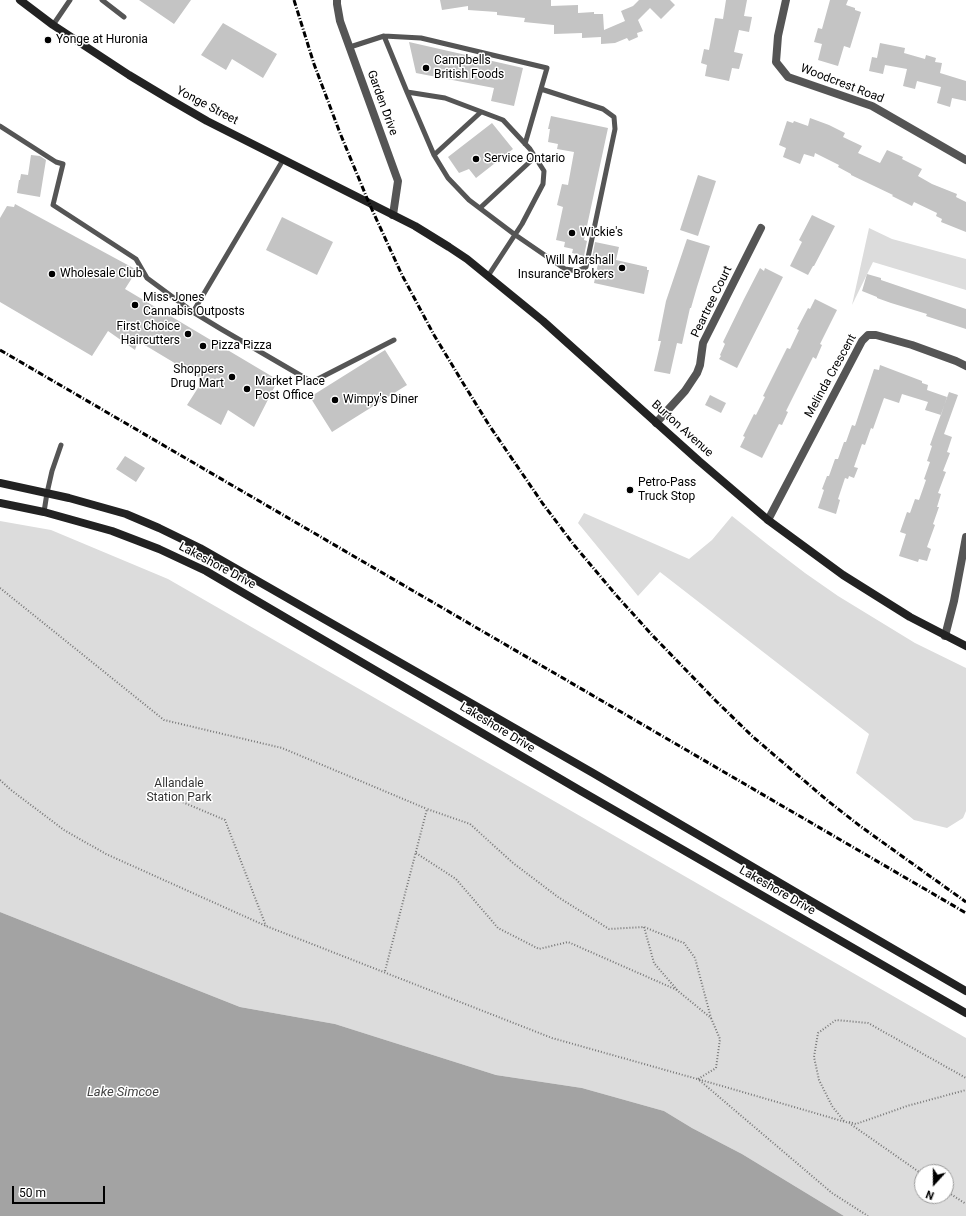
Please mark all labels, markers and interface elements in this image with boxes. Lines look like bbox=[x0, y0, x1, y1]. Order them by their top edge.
place label: Yonge at Huronia bbox=[56, 33, 148, 47]
marker: Yonge at Huronia bbox=[43, 35, 53, 45]
place label: Campbells British Foods bbox=[434, 54, 504, 82]
street label: Woodcrest Road bbox=[798, 61, 886, 107]
marker: Campbells British Foods bbox=[421, 63, 431, 73]
street label: Garden Drive bbox=[364, 68, 400, 138]
street label: Yonge Street bbox=[174, 84, 240, 128]
place label: Service Ontario bbox=[484, 152, 565, 166]
marker: Service Ontario bbox=[471, 154, 481, 164]
place label: Wickie's bbox=[580, 226, 623, 240]
marker: Wickie's bbox=[567, 228, 577, 238]
place label: Will Marshall Insurance Brokers bbox=[518, 254, 614, 282]
marker: Will Marshall Insurance Brokers bbox=[617, 263, 627, 273]
street label: Peartree Court bbox=[688, 264, 736, 340]
place label: Wholesale Club bbox=[60, 267, 142, 281]
marker: Wholesale Club bbox=[47, 269, 57, 279]
place label: Miss Jones Cannabis Outposts bbox=[143, 291, 245, 319]
marker: Miss Jones Cannabis Outposts bbox=[130, 300, 140, 310]
place label: First Choice Haircutters bbox=[116, 320, 180, 348]
marker: First Choice Haircutters bbox=[183, 329, 193, 339]
street label: Melinda Crescent bbox=[802, 332, 860, 420]
place label: Pizza Pizza bbox=[211, 339, 272, 353]
marker: Pizza Pizza bbox=[198, 341, 208, 351]
place label: Shoppers Drug Mart bbox=[170, 363, 224, 391]
marker: Shoppers Drug Mart bbox=[227, 372, 237, 382]
place label: Market Place Post Office bbox=[255, 375, 325, 403]
marker: Market Place Post Office bbox=[242, 384, 252, 394]
place label: Wimpy's Diner bbox=[343, 393, 418, 407]
marker: Wimpy's Diner bbox=[330, 395, 340, 405]
street label: Burton Avenue bbox=[648, 398, 716, 460]
place label: Petro-Pass Truck Stop bbox=[638, 476, 696, 504]
marker: Petro-Pass Truck Stop bbox=[625, 485, 635, 495]
street label: Lakeshore Drive bbox=[176, 540, 258, 592]
street label: Lakeshore Drive bbox=[457, 700, 537, 756]
park label: Allandale Station Park bbox=[146, 777, 212, 805]
street label: Lakeshore Drive bbox=[736, 863, 818, 919]
water label: Lake Simcoe bbox=[87, 1085, 159, 1101]
north arrow bbox=[914, 1164, 954, 1204]
scale bar bbox=[14, 1178, 107, 1204]
text: 50 m bbox=[19, 1186, 46, 1200]
text: N bbox=[924, 1187, 936, 1202]

